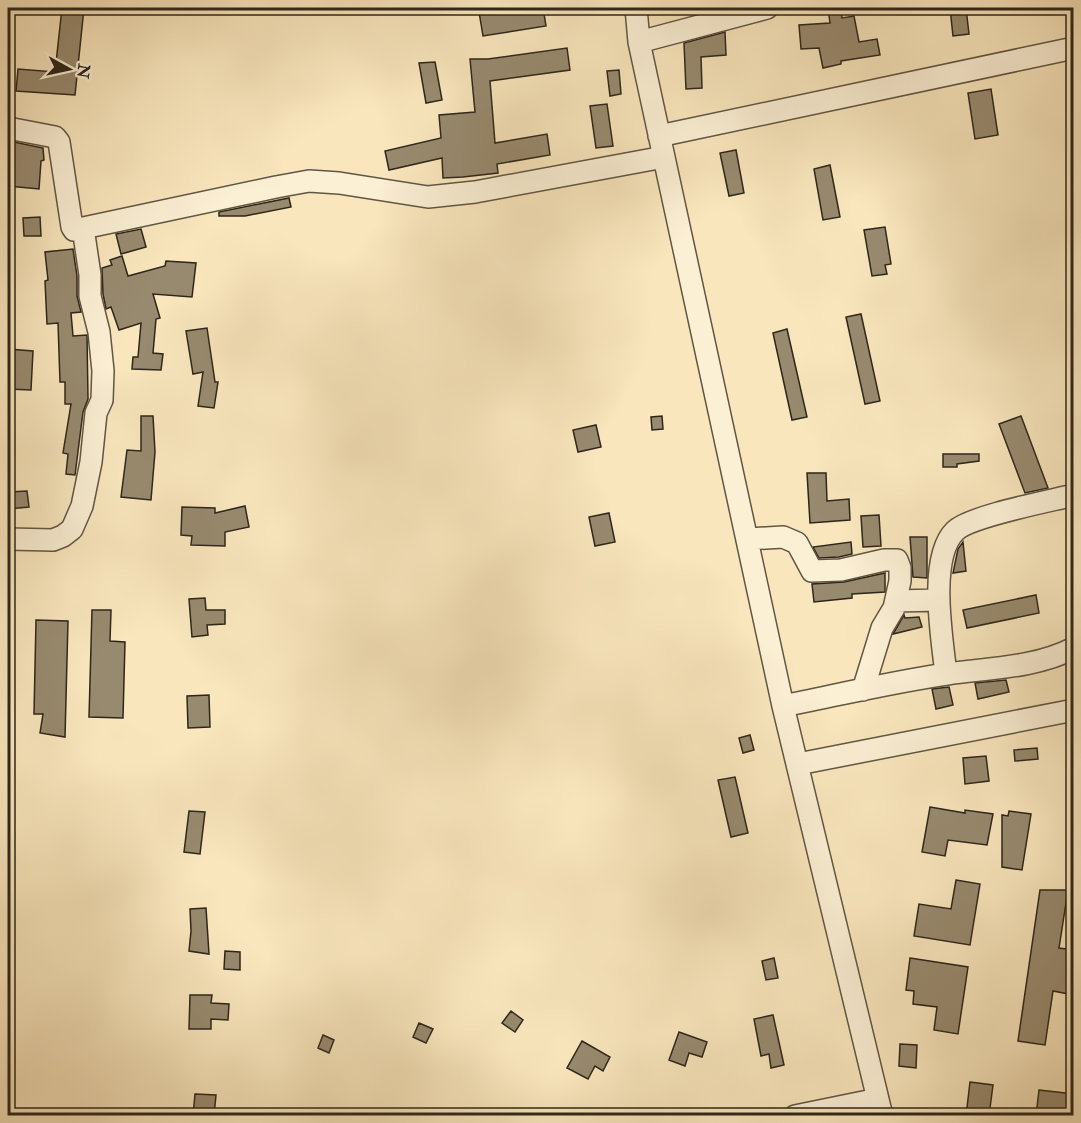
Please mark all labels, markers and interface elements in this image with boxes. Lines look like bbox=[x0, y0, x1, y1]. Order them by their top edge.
north arrow bbox=[39, 39, 99, 99]
text: N bbox=[72, 61, 94, 80]

